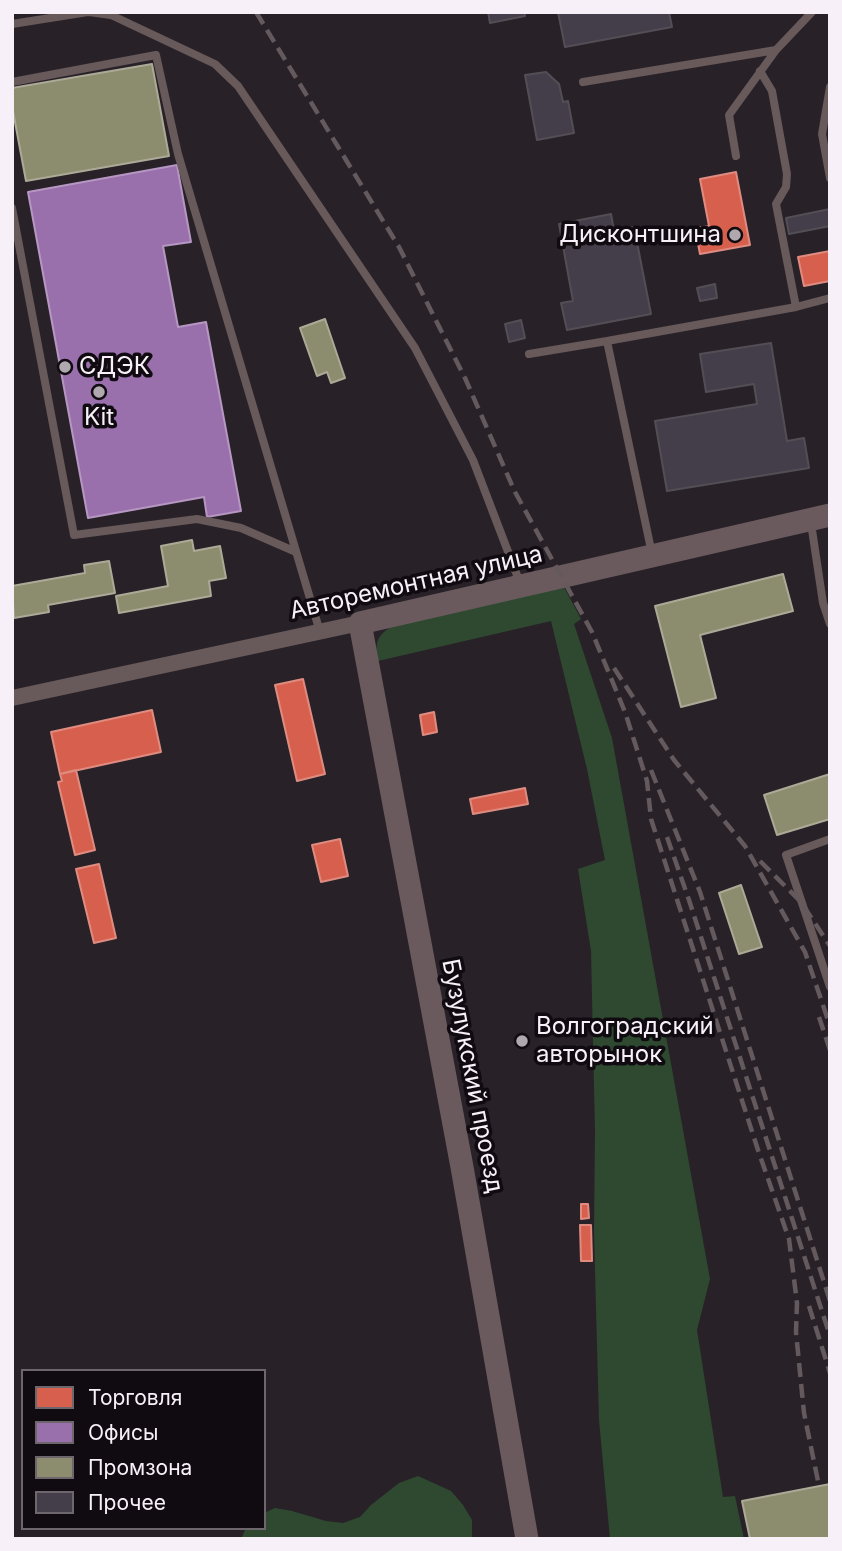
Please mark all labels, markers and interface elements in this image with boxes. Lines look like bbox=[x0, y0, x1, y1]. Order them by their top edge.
place label: Дисконтшина bbox=[559, 221, 721, 249]
marker: Дисконтшина bbox=[727, 227, 743, 243]
place label: СДЭК bbox=[79, 353, 150, 381]
marker: СДЭК bbox=[57, 359, 73, 375]
marker: Kit bbox=[91, 384, 107, 400]
place label: Kit bbox=[84, 404, 114, 432]
street label: Авторемонтная улица bbox=[287, 540, 545, 626]
street label: Бузулукский проезд bbox=[435, 957, 509, 1195]
place label: Волгоградский авторынок bbox=[536, 1013, 714, 1069]
marker: Волгоградский авторынок bbox=[514, 1033, 530, 1049]
legend bbox=[21, 1369, 266, 1530]
text: Торговля bbox=[88, 1385, 182, 1410]
text: Офисы bbox=[88, 1420, 158, 1445]
text: Промзона bbox=[88, 1455, 192, 1480]
text: Прочее bbox=[88, 1490, 166, 1515]

